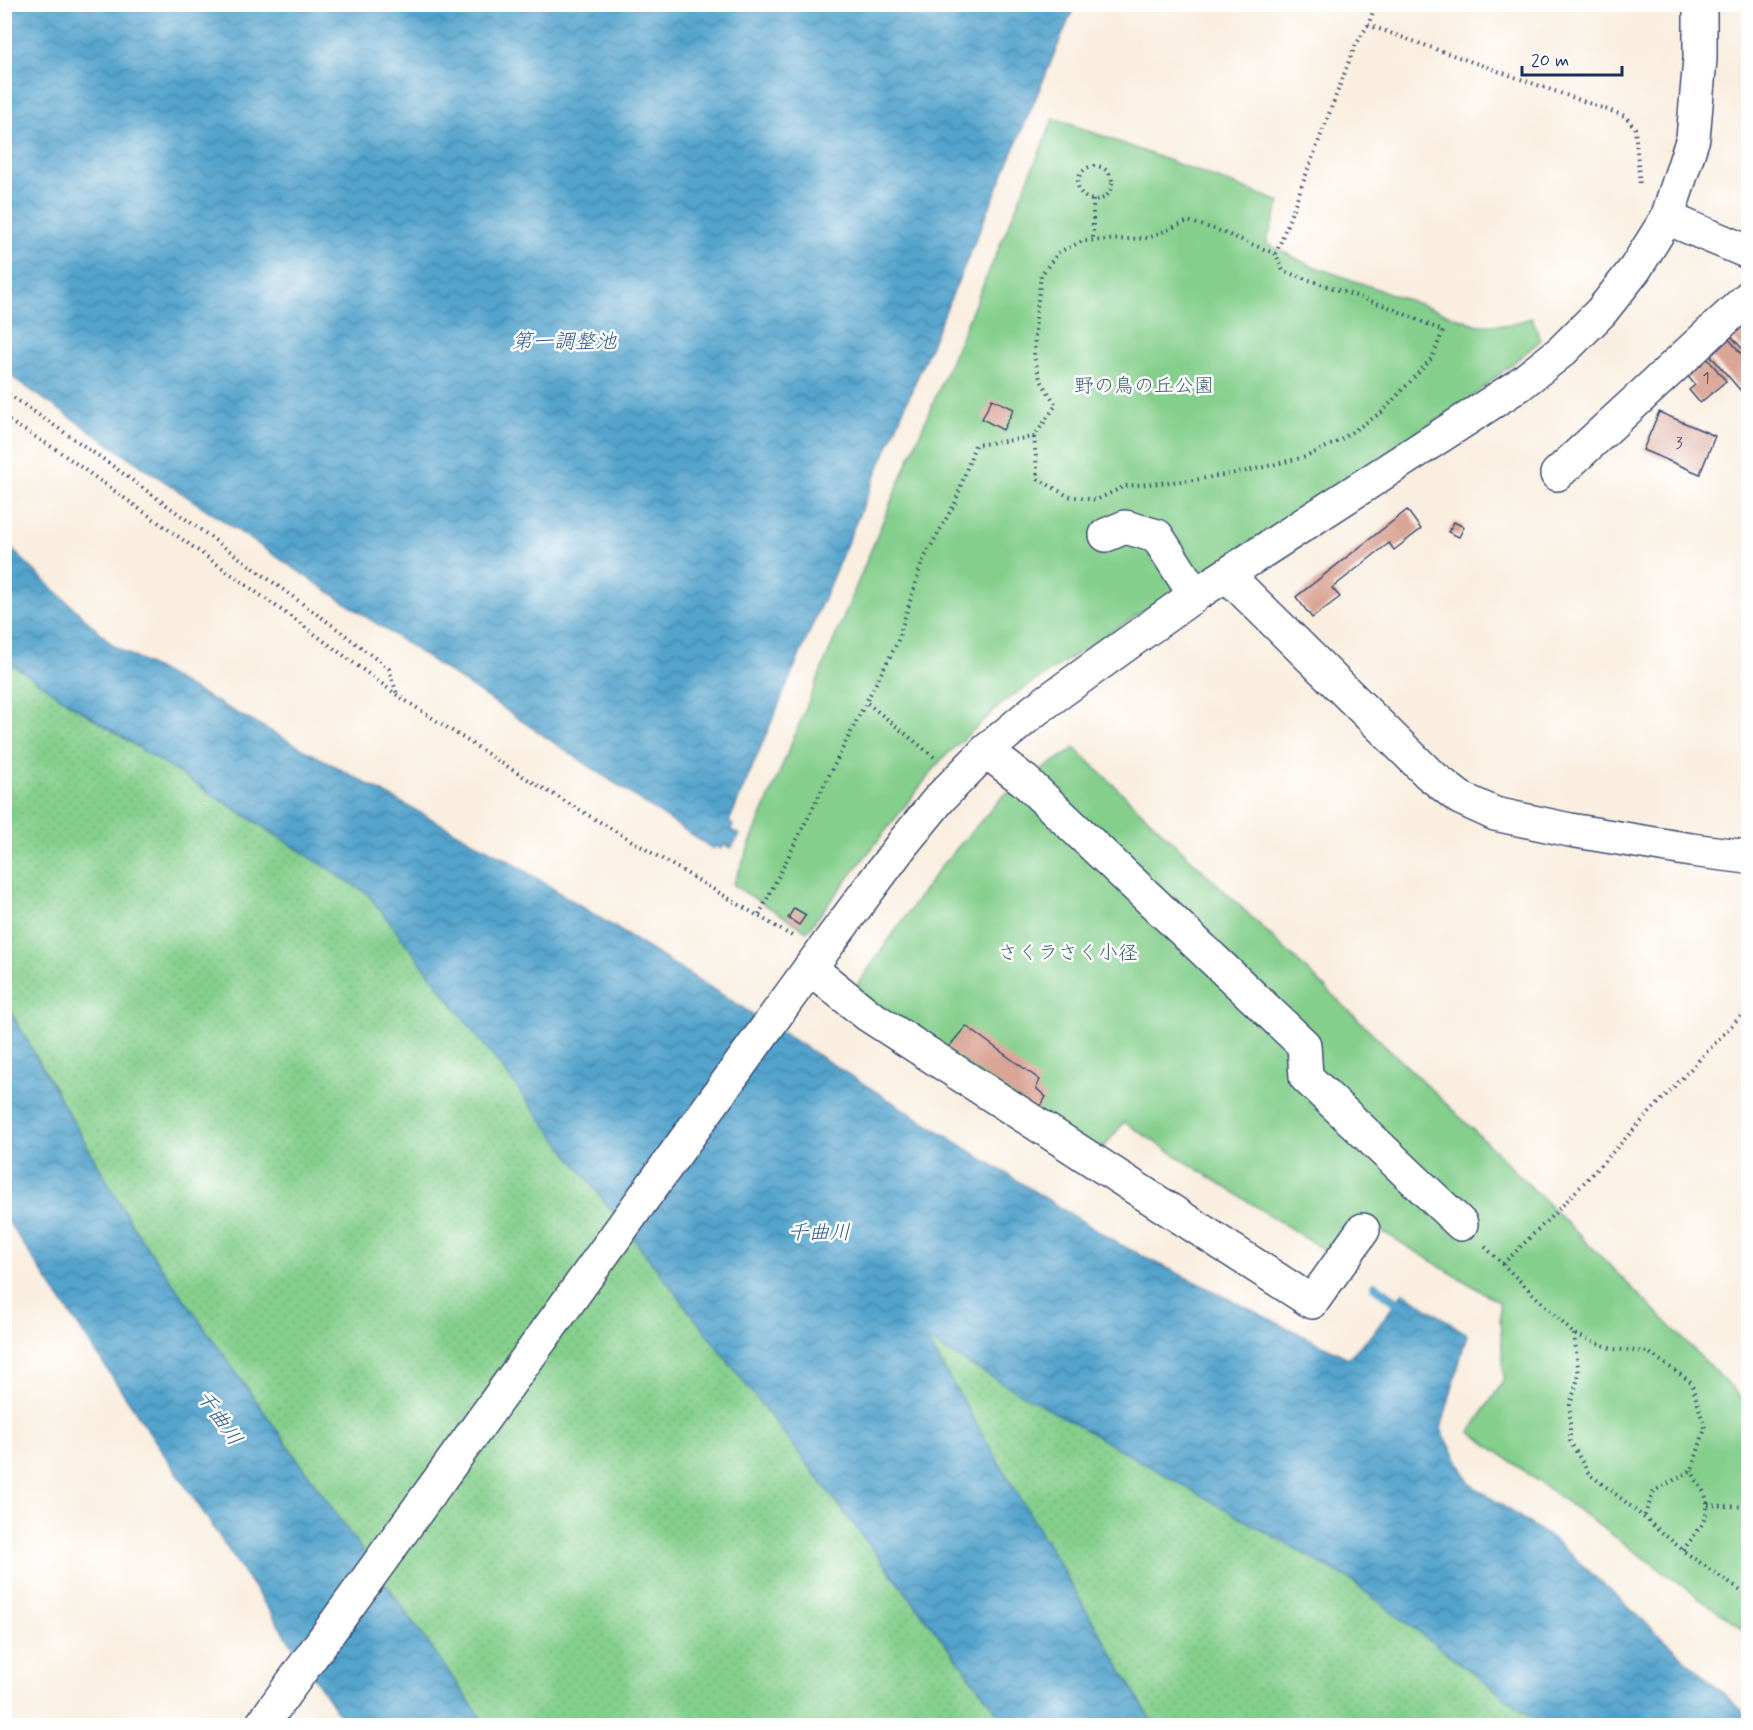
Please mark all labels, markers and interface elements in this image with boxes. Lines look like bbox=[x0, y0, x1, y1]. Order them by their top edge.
scale bar bbox=[1522, 39, 1622, 77]
text: 20 m bbox=[1531, 49, 1569, 73]
water label: 第一調整池 bbox=[512, 328, 617, 356]
house number: 1 bbox=[1702, 368, 1710, 389]
park label: 野の鳥の丘公園 bbox=[1074, 373, 1214, 400]
house number: 3 bbox=[1675, 433, 1683, 454]
park label: さくラさく小径 bbox=[998, 940, 1138, 967]
water label: 千曲川 bbox=[788, 1219, 851, 1247]
water label: 千曲川 bbox=[189, 1384, 249, 1452]

